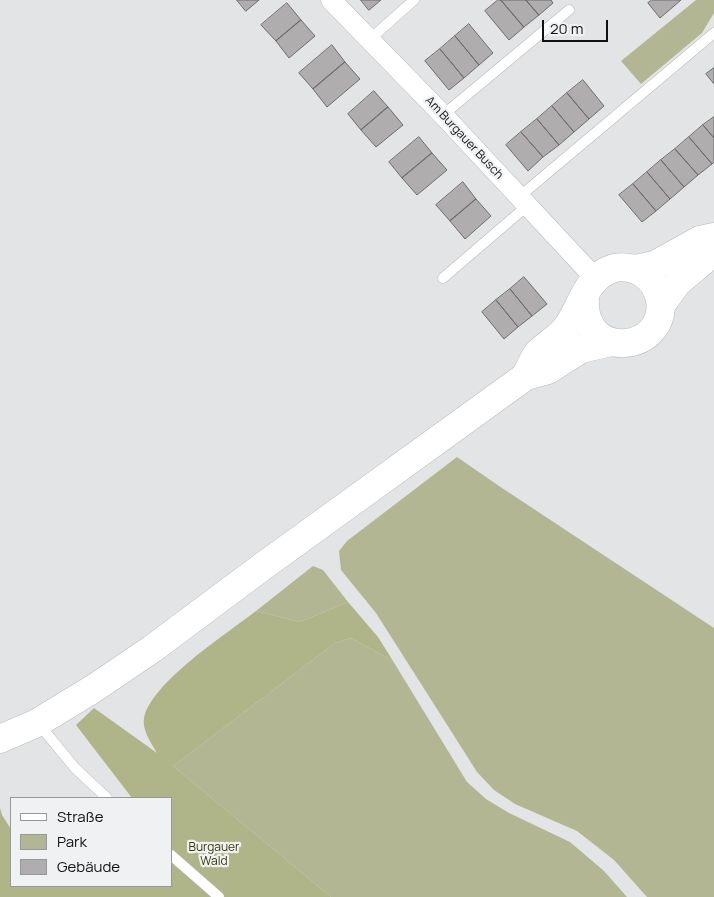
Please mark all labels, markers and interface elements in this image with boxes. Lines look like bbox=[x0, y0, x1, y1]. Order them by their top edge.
scale bar bbox=[544, 10, 610, 42]
text: 20 m bbox=[550, 18, 583, 39]
street label: Am Burgauer Busch bbox=[422, 94, 506, 182]
legend bbox=[10, 797, 172, 887]
text: Straße bbox=[57, 806, 103, 827]
text: Park bbox=[57, 831, 87, 852]
park label: Burgauer Wald bbox=[189, 841, 239, 869]
text: Gebäude bbox=[57, 856, 120, 877]

